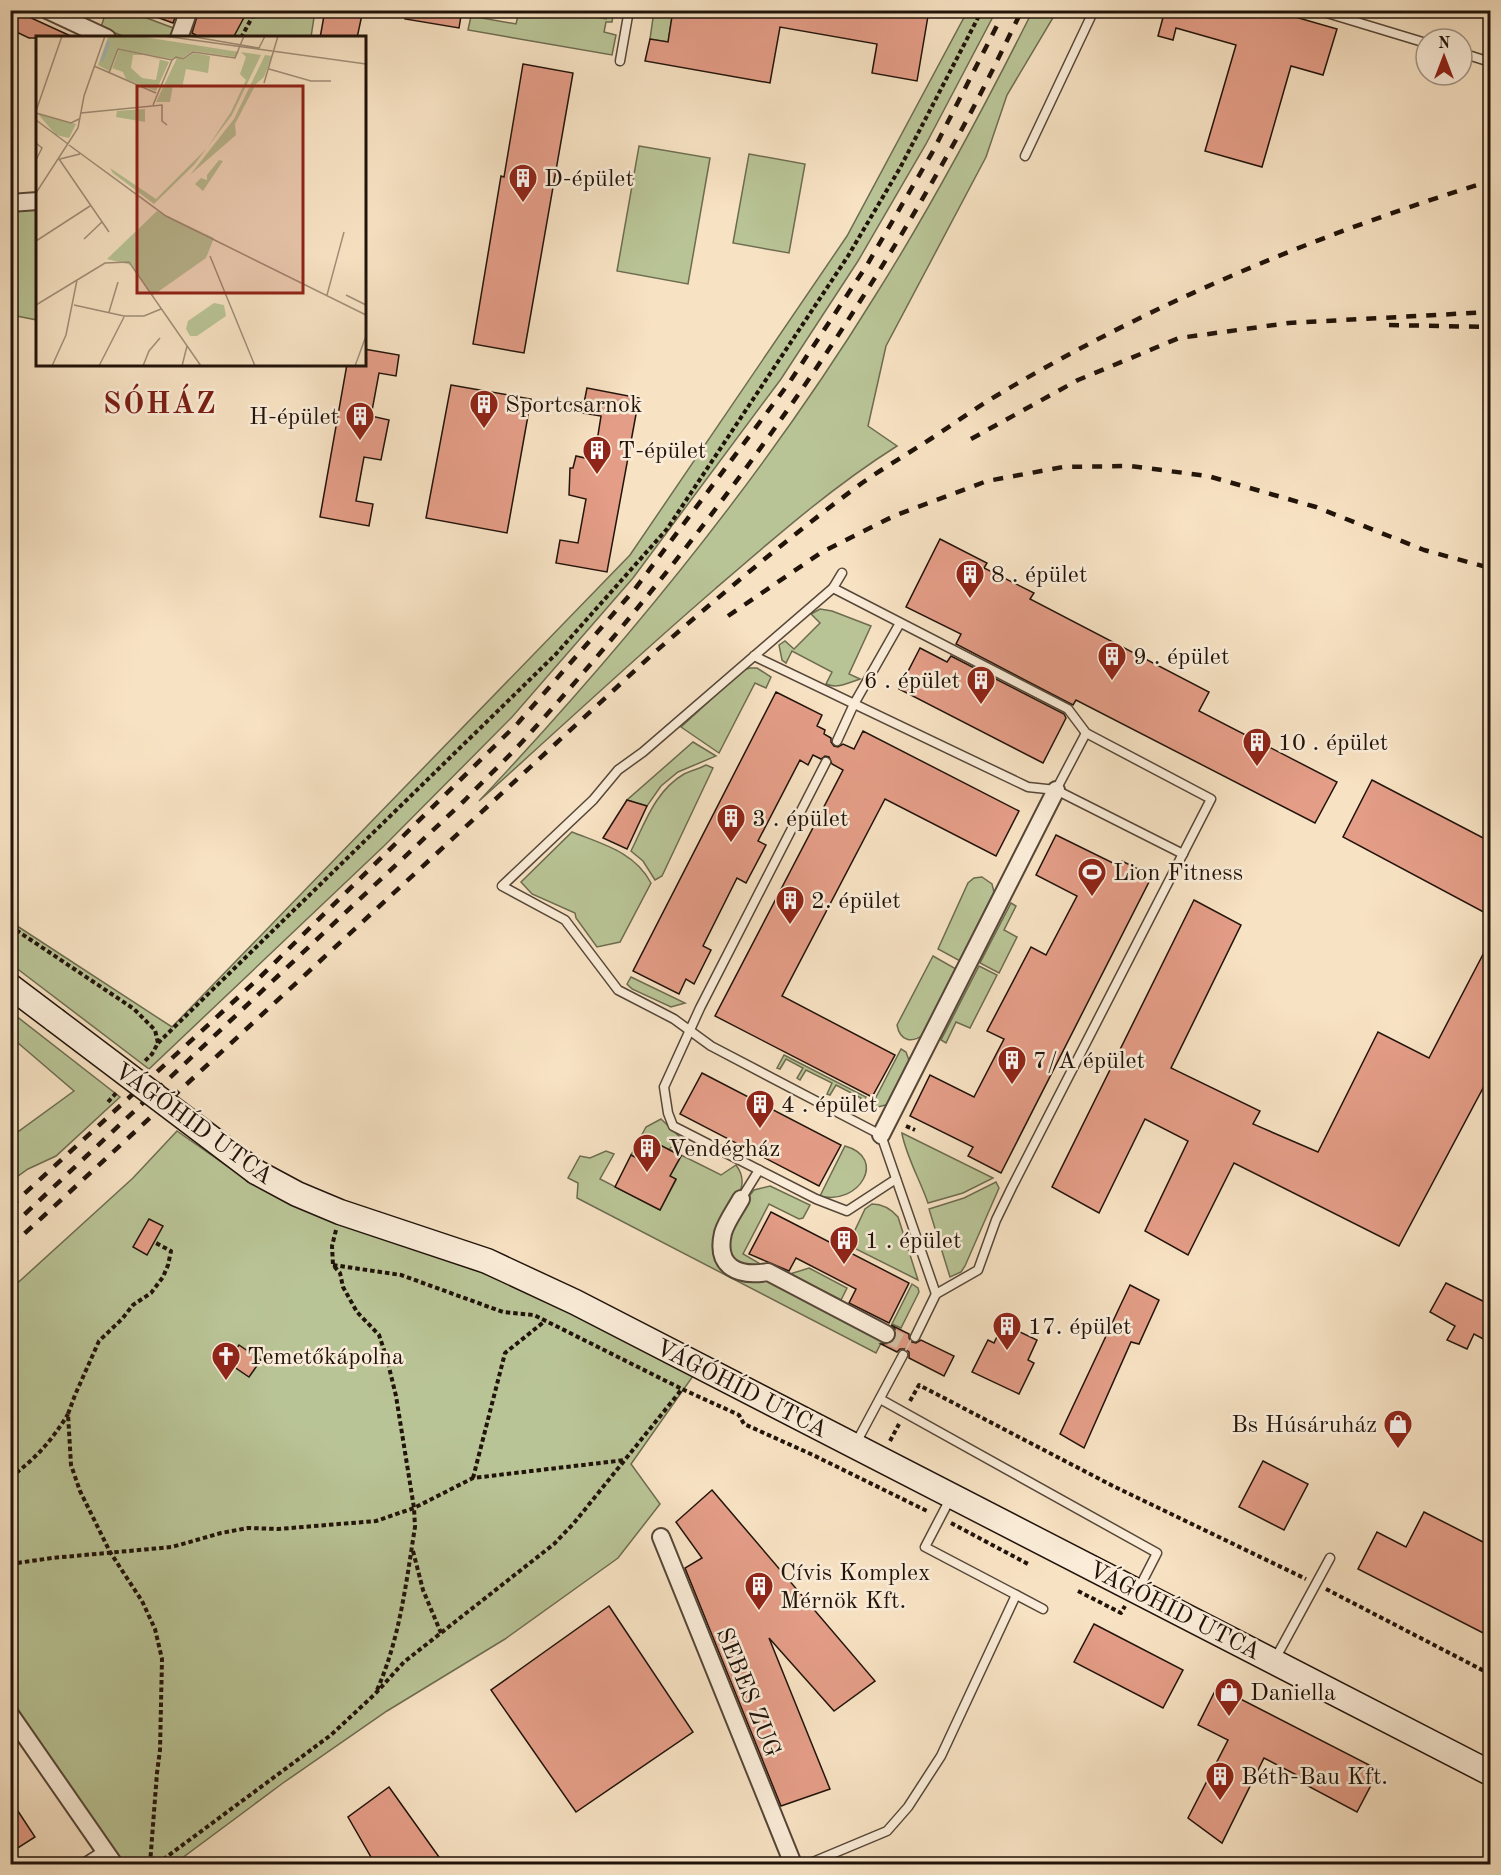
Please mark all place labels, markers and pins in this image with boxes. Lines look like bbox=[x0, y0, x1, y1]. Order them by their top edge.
building icon: D-épület bbox=[507, 162, 539, 204]
place label: D-épület bbox=[544, 168, 634, 192]
building icon: Sportcsarnok bbox=[468, 388, 500, 430]
place label: Sportcsarnok bbox=[505, 394, 642, 418]
building icon: H-épület bbox=[344, 400, 376, 442]
place label: H-épület bbox=[249, 406, 339, 430]
building icon: T-épület bbox=[581, 434, 613, 476]
place label: T-épület bbox=[618, 440, 706, 464]
building icon: 8 . épület bbox=[954, 558, 986, 600]
place label: 8 . épület bbox=[991, 564, 1087, 588]
building icon: 9 . épület bbox=[1096, 640, 1128, 682]
place label: 9 . épület bbox=[1133, 646, 1229, 670]
building icon: 6 . épület bbox=[965, 664, 997, 706]
place label: 6 . épület bbox=[864, 670, 960, 694]
building icon: 10 . épület bbox=[1241, 726, 1273, 768]
place label: 10 . épület bbox=[1278, 732, 1388, 756]
building icon: 3 . épület bbox=[715, 802, 747, 844]
place label: 3 . épület bbox=[752, 808, 848, 832]
sports icon: Lion Fitness bbox=[1076, 856, 1108, 898]
place label: Lion Fitness bbox=[1113, 862, 1243, 886]
building icon: 2. épület bbox=[774, 884, 806, 926]
place label: 2. épület bbox=[811, 890, 901, 914]
building icon: 7/A épület bbox=[996, 1044, 1028, 1086]
place label: 7/A épület bbox=[1033, 1050, 1145, 1074]
building icon: 4 . épület bbox=[744, 1088, 776, 1130]
place label: 4 . épület bbox=[781, 1094, 877, 1118]
building icon: Vendégház bbox=[631, 1132, 663, 1174]
place label: Vendégház bbox=[668, 1138, 780, 1162]
building icon: 1 . épület bbox=[828, 1224, 860, 1266]
place label: 1 . épület bbox=[865, 1230, 961, 1254]
building icon: 17. épület bbox=[991, 1310, 1023, 1352]
place label: 17. épület bbox=[1028, 1316, 1132, 1340]
church icon: Temetőkápolna bbox=[210, 1340, 242, 1382]
place label: Temetőkápolna bbox=[247, 1346, 404, 1370]
shop icon: Bs Húsáruház bbox=[1382, 1408, 1414, 1450]
place label: Bs Húsáruház bbox=[1231, 1414, 1377, 1438]
place label: Cívis Komplex Mérnök Kft. bbox=[780, 1562, 930, 1614]
building icon: Cívis Komplex Mérnök Kft. bbox=[743, 1570, 775, 1612]
shop icon: Daniella bbox=[1213, 1676, 1245, 1718]
place label: Daniella bbox=[1250, 1682, 1336, 1706]
building icon: Béth-Bau Kft. bbox=[1204, 1760, 1236, 1802]
place label: Béth-Bau Kft. bbox=[1241, 1766, 1388, 1790]

